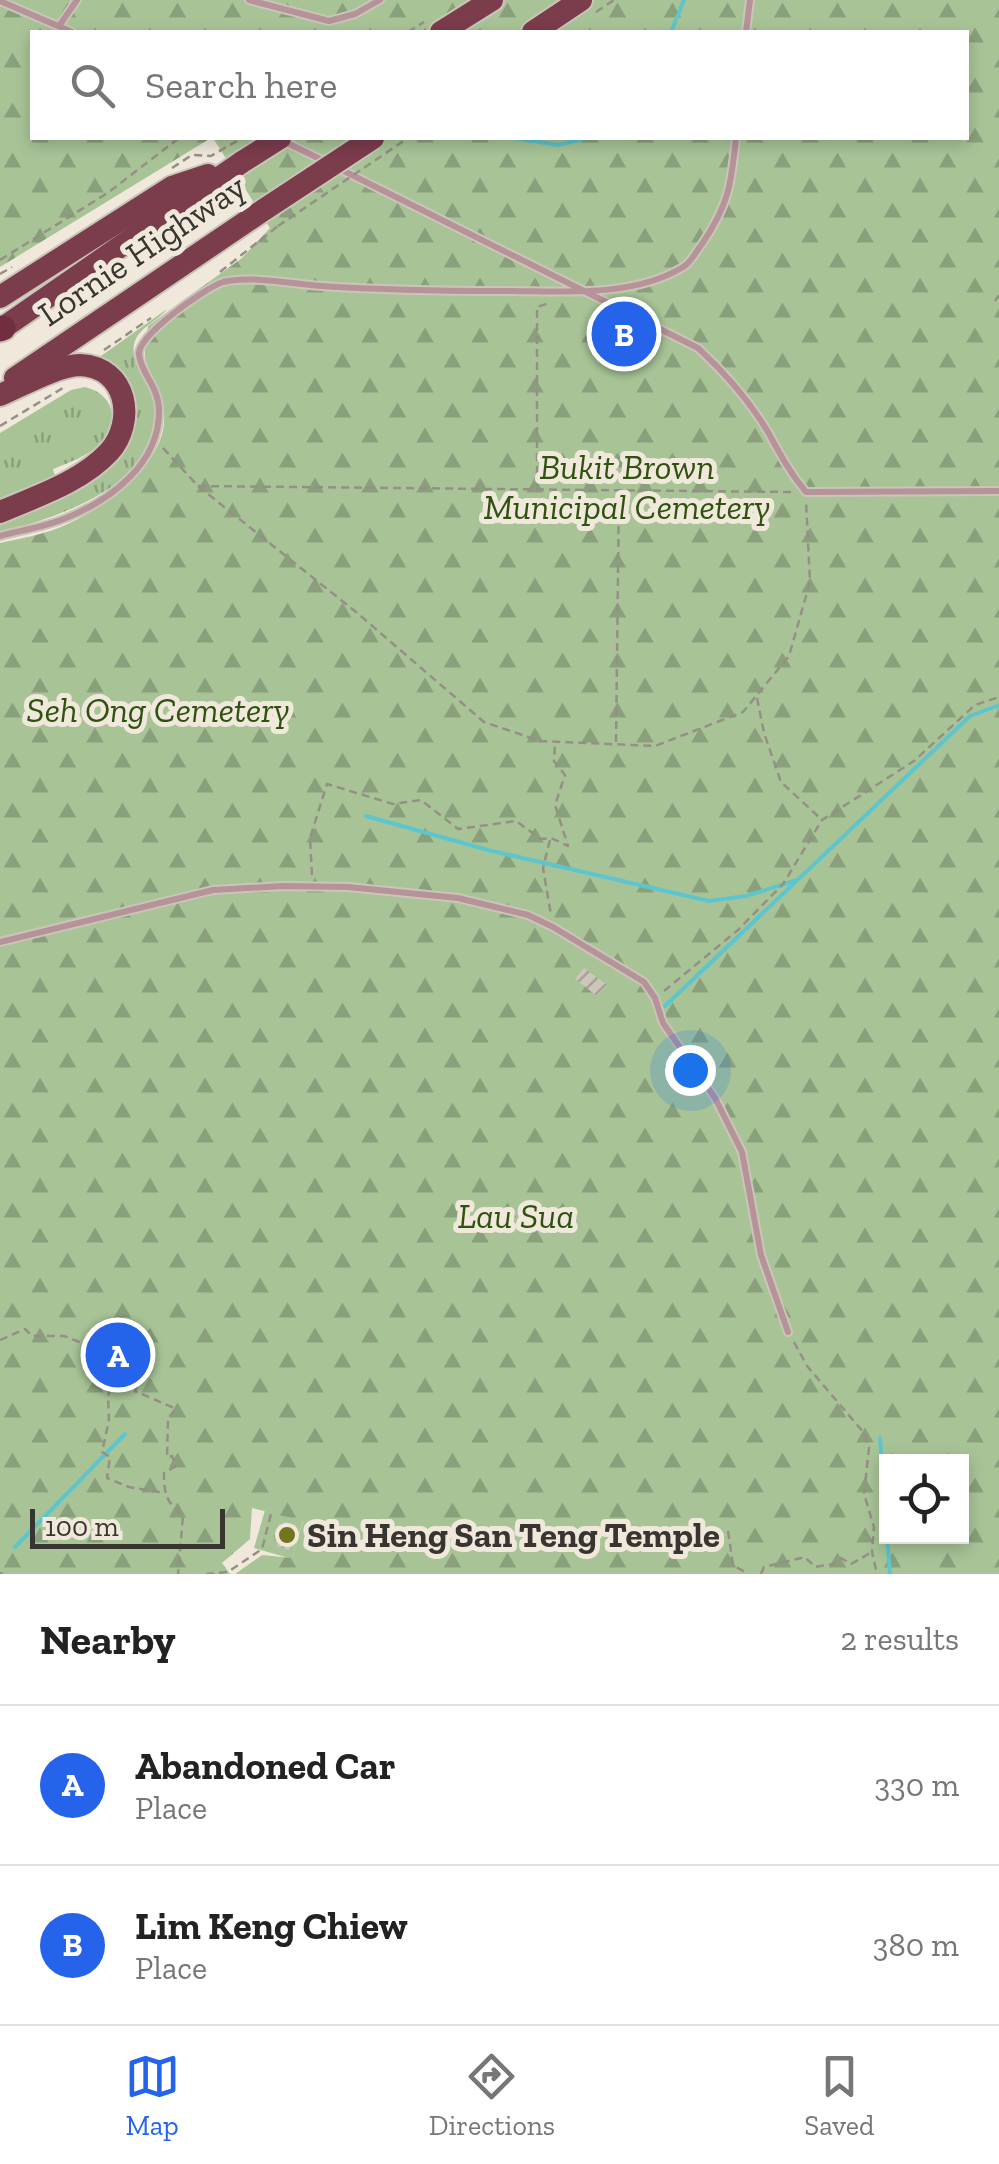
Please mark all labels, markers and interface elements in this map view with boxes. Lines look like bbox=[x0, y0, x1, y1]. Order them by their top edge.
search box bbox=[30, 30, 969, 140]
icon: search bbox=[65, 58, 120, 113]
text: Search here bbox=[145, 62, 337, 108]
street label: Lornie Highway bbox=[30, 165, 254, 335]
pin: B bbox=[592, 296, 656, 372]
park label: Bukit Brown Municipal Cemetery bbox=[484, 446, 770, 528]
park label: Seh Ong Cemetery bbox=[26, 689, 290, 731]
your location bbox=[665, 1045, 716, 1096]
park label: Lau Sua bbox=[458, 1195, 574, 1237]
pin: A bbox=[86, 1318, 150, 1392]
map controls bbox=[879, 1454, 969, 1544]
button: locate bbox=[879, 1454, 969, 1544]
scale bar bbox=[30, 1504, 225, 1548]
text: 100 m bbox=[45, 1510, 119, 1543]
place label: Sin Heng San Teng Temple bbox=[307, 1514, 720, 1556]
marker: Sin Heng San Teng Temple bbox=[276, 1524, 298, 1546]
text: Nearby bbox=[40, 1614, 176, 1665]
text: 2 results bbox=[840, 1620, 959, 1658]
text: Abandoned Car bbox=[135, 1743, 395, 1789]
text: A bbox=[62, 1766, 83, 1804]
text: 330 m bbox=[874, 1766, 959, 1804]
text: Place bbox=[135, 1789, 207, 1827]
text: Lim Keng Chiew bbox=[135, 1903, 408, 1949]
text: B bbox=[63, 1926, 82, 1964]
text: 380 m bbox=[873, 1926, 959, 1964]
text: Place bbox=[135, 1949, 207, 1987]
tab: Map bbox=[125, 2049, 180, 2142]
tab: Directions bbox=[429, 2049, 555, 2142]
tab: Saved bbox=[804, 2049, 874, 2142]

